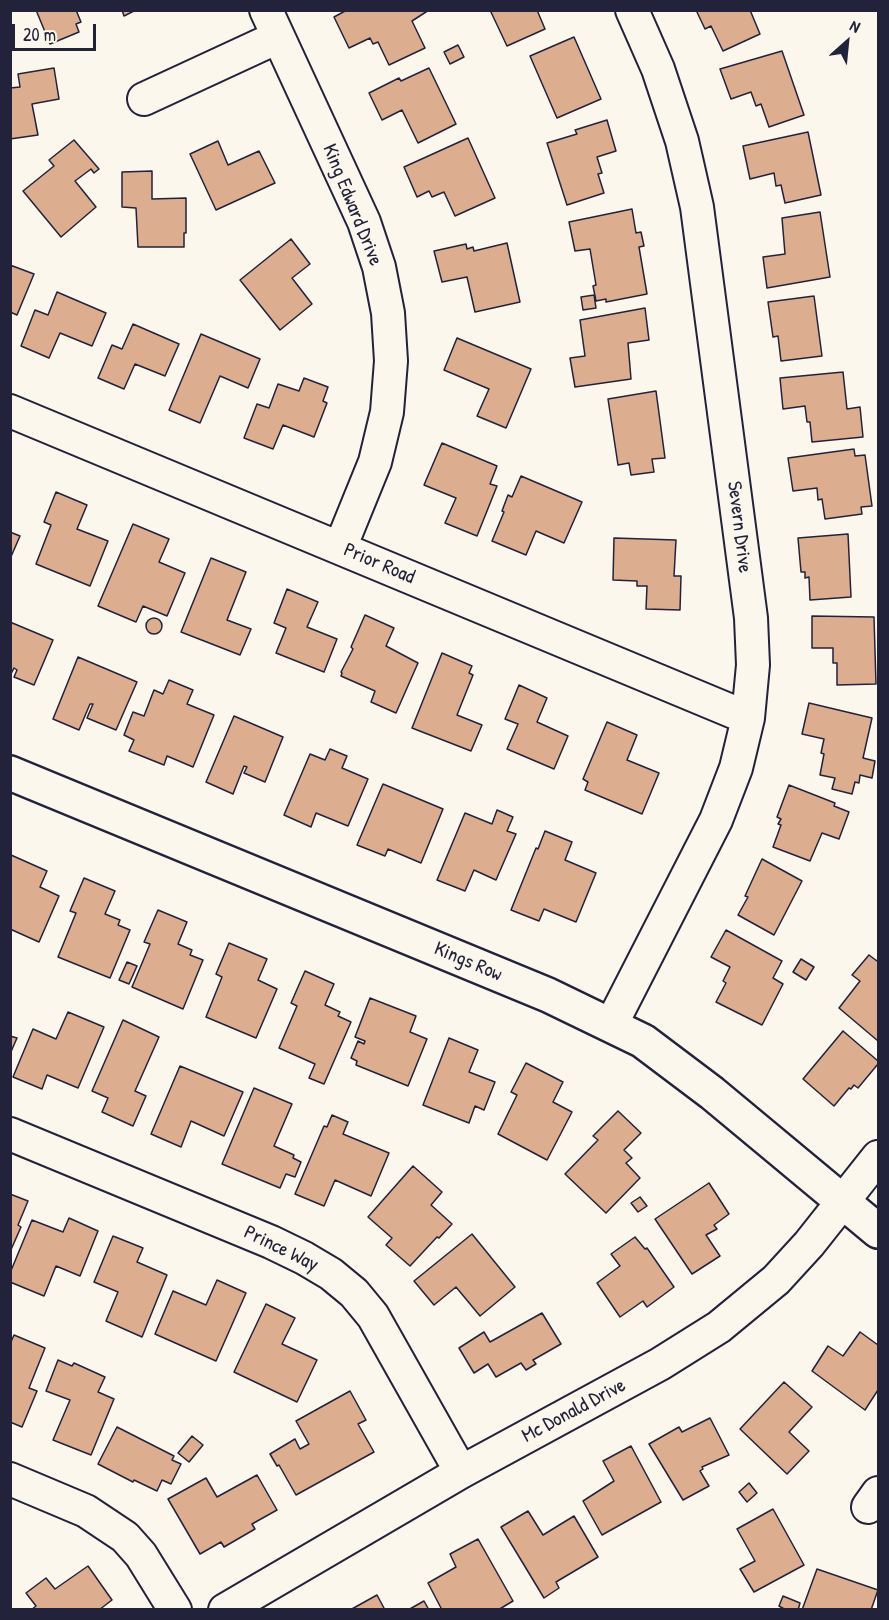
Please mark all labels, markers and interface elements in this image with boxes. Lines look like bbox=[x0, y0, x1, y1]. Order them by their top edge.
scale bar bbox=[15, 12, 99, 50]
north arrow bbox=[817, 12, 877, 72]
text: N bbox=[846, 14, 864, 38]
text: 20 m bbox=[23, 22, 56, 47]
street label: King Edward Drive bbox=[317, 141, 387, 269]
street label: Severn Drive bbox=[721, 480, 757, 574]
street label: Prior Road bbox=[340, 538, 418, 590]
street label: Kings Row bbox=[430, 937, 506, 987]
street label: Prince Way bbox=[240, 1221, 322, 1277]
street label: Mc Donald Drive bbox=[518, 1374, 630, 1448]

